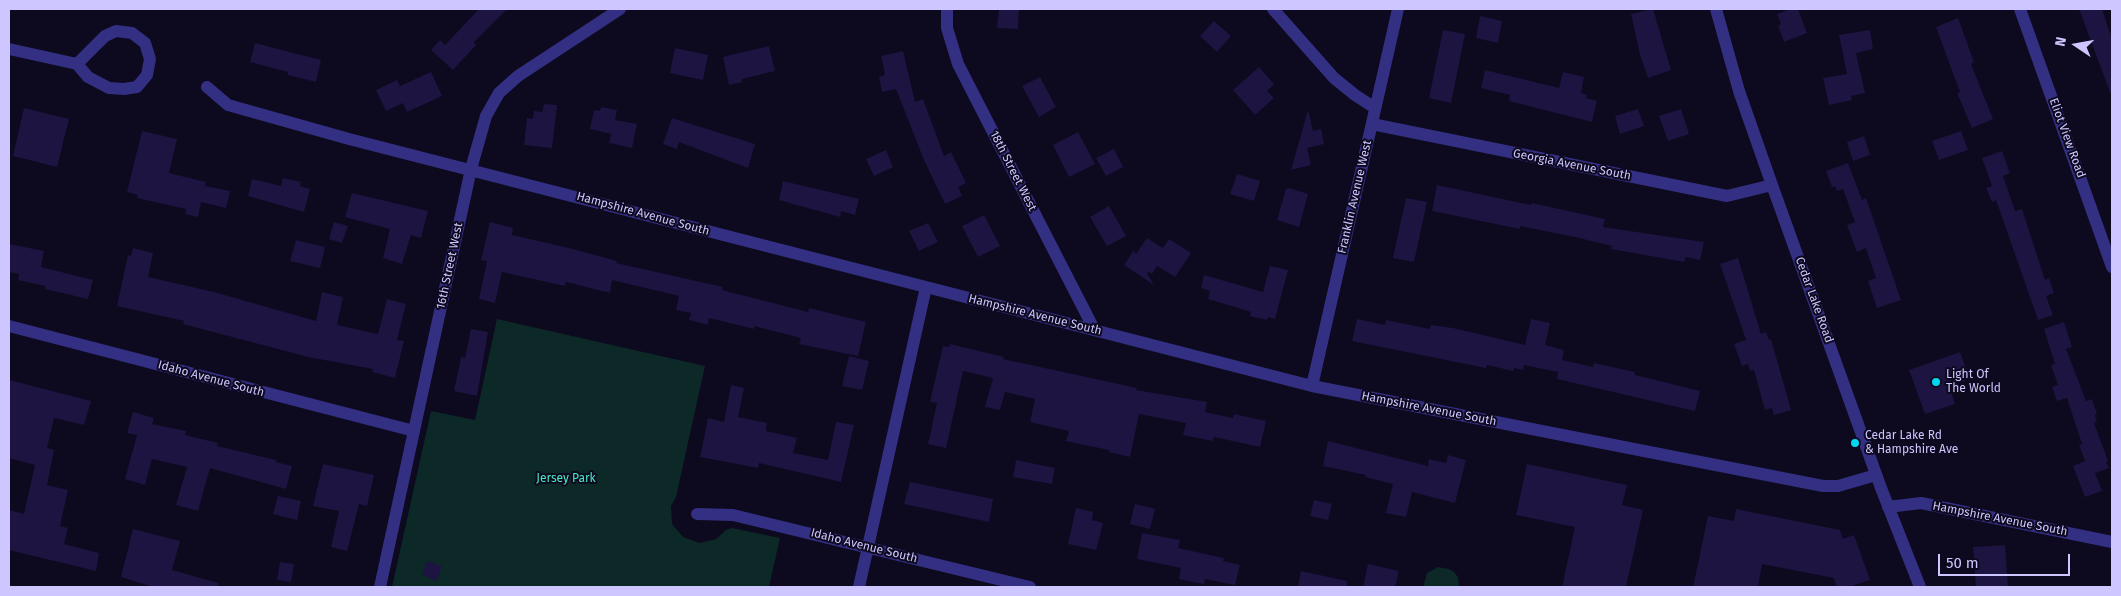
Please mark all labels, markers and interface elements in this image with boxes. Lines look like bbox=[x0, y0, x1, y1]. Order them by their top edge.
north arrow bbox=[2051, 20, 2101, 70]
text: N bbox=[2052, 35, 2070, 48]
street label: Eliot View Road bbox=[2046, 96, 2088, 180]
street label: 18th Street West bbox=[987, 128, 1039, 214]
street label: Franklin Avenue West bbox=[1335, 139, 1375, 255]
street label: Georgia Avenue South bbox=[1512, 147, 1632, 183]
street label: Hampshire Avenue South bbox=[575, 189, 711, 239]
street label: 16th Street West bbox=[434, 221, 466, 311]
street label: Cedar Lake Road bbox=[1792, 255, 1836, 345]
street label: Hampshire Avenue South bbox=[967, 291, 1103, 339]
street label: Idaho Avenue South bbox=[156, 358, 266, 400]
place label: Light Of The World bbox=[1946, 368, 2001, 396]
marker: Light Of The World bbox=[1930, 376, 1942, 388]
street label: Hampshire Avenue South bbox=[1360, 389, 1498, 429]
place label: Cedar Lake Rd & Hampshire Ave bbox=[1865, 429, 1958, 457]
marker: Cedar Lake Rd & Hampshire Ave bbox=[1849, 437, 1861, 449]
park label: Jersey Park bbox=[536, 472, 596, 486]
street label: Hampshire Avenue South bbox=[1931, 499, 2069, 539]
street label: Idaho Avenue South bbox=[809, 526, 919, 566]
scale bar bbox=[1941, 544, 2074, 576]
text: 50 m bbox=[1946, 554, 1979, 572]

